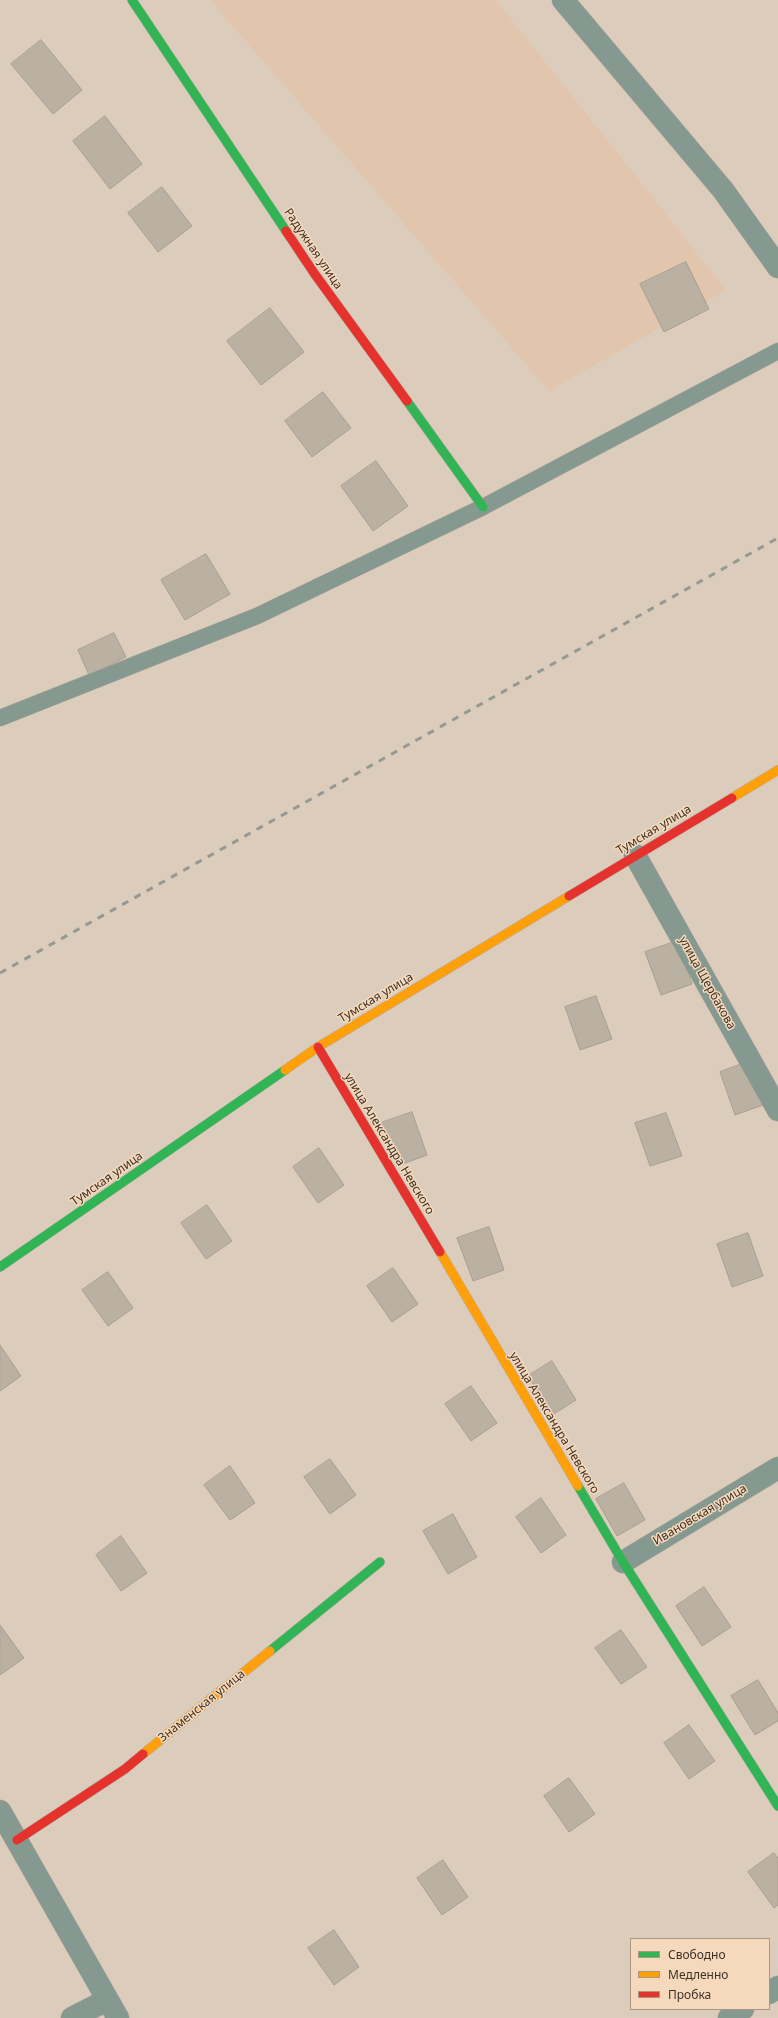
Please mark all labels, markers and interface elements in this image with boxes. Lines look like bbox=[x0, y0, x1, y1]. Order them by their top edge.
street label: Радужная улица bbox=[281, 206, 345, 292]
street label: Тумская улица bbox=[614, 802, 694, 858]
street label: улица Щербакова bbox=[676, 934, 738, 1032]
street label: Тумская улица bbox=[336, 970, 416, 1026]
street label: улица Александра Невского bbox=[341, 1071, 437, 1217]
street label: Тумская улица bbox=[68, 1149, 146, 1209]
street label: улица Александра Невского bbox=[506, 1350, 602, 1496]
street label: Ивановская улица bbox=[651, 1481, 749, 1549]
street label: Знаменская улица bbox=[156, 1667, 248, 1745]
legend bbox=[630, 1938, 770, 2010]
text: Свободно bbox=[668, 1946, 726, 1963]
text: Медленно bbox=[668, 1966, 728, 1983]
text: Пробка bbox=[668, 1986, 711, 2003]

